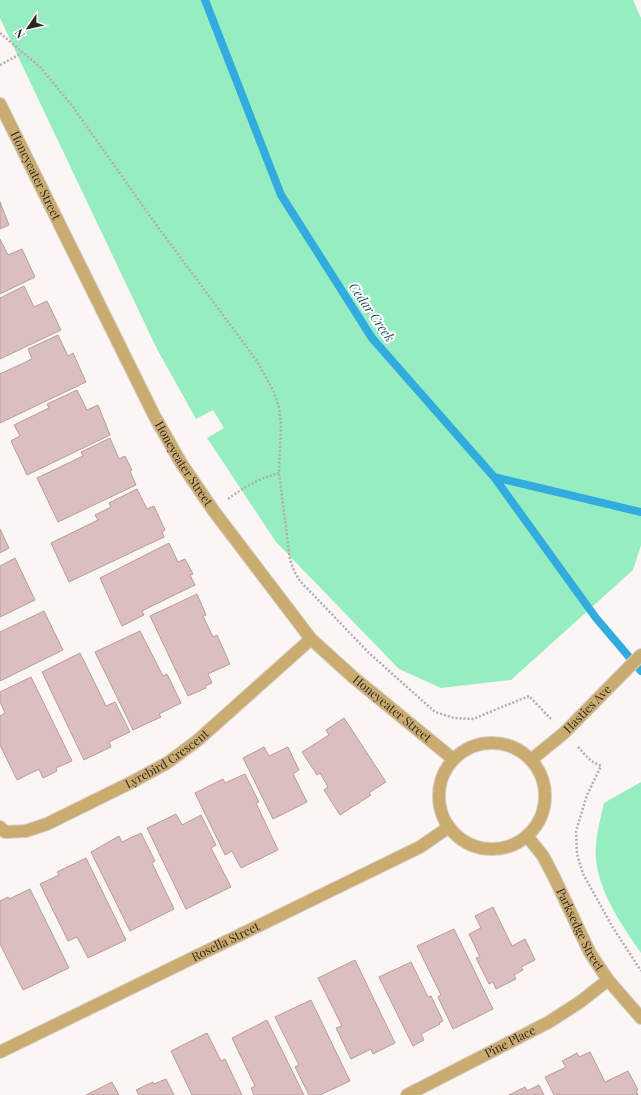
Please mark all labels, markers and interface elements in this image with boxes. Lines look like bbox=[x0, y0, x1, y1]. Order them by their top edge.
north arrow bbox=[8, 8, 48, 48]
text: N bbox=[11, 26, 28, 41]
street label: Honeyeater Street bbox=[8, 128, 65, 223]
water label: Cedar Creek bbox=[346, 279, 399, 345]
street label: Honeyeater Street bbox=[152, 418, 217, 509]
street label: Honeyeater Street bbox=[350, 671, 436, 746]
street label: Hasties Ave bbox=[559, 681, 614, 736]
street label: Lyrebird Crescent bbox=[122, 725, 212, 791]
street label: Parksedge Street bbox=[553, 885, 609, 974]
street label: Rosella Street bbox=[188, 917, 262, 964]
street label: Pine Place bbox=[482, 1021, 538, 1061]

